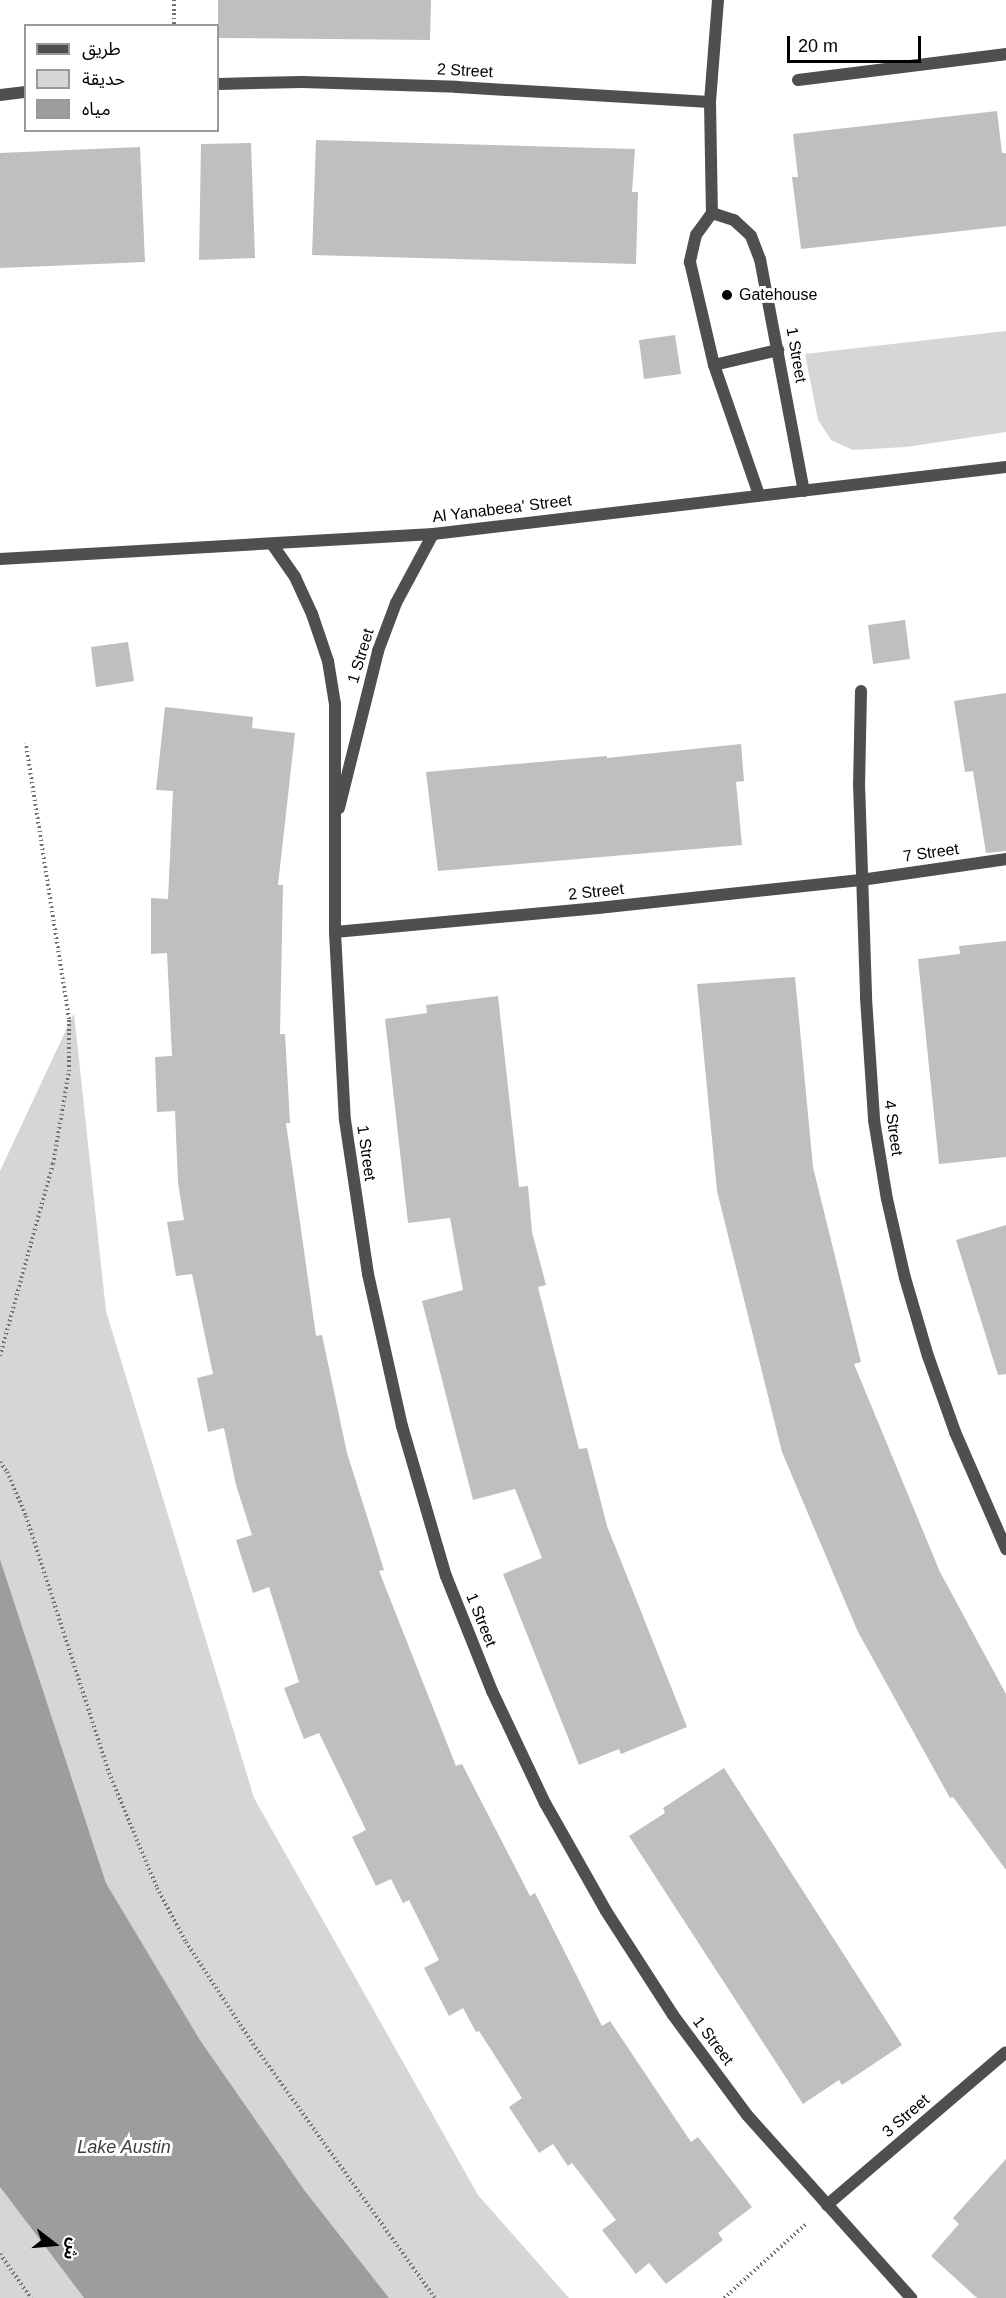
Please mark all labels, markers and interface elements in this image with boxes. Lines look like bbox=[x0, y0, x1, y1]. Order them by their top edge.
legend bbox=[24, 24, 219, 132]
scale bar bbox=[790, 24, 924, 62]
text: 20 m bbox=[798, 36, 838, 56]
text: طريق bbox=[82, 39, 121, 59]
street label: 2 Street bbox=[437, 60, 493, 82]
text: حديقة bbox=[82, 69, 125, 89]
text: مياه bbox=[82, 99, 111, 119]
place label: Gatehouse bbox=[739, 285, 817, 305]
marker: Gatehouse bbox=[720, 288, 734, 302]
street label: 1 Street bbox=[782, 326, 810, 384]
street label: Al Yanabeea' Street bbox=[431, 491, 573, 527]
street label: 1 Street bbox=[344, 626, 378, 686]
street label: 7 Street bbox=[902, 840, 960, 866]
street label: 2 Street bbox=[567, 880, 625, 904]
street label: 4 Street bbox=[880, 1099, 906, 1157]
street label: 1 Street bbox=[353, 1124, 379, 1182]
street label: 1 Street bbox=[462, 1590, 500, 1650]
street label: 1 Street bbox=[688, 2013, 738, 2069]
street label: 3 Street bbox=[879, 2090, 933, 2142]
water label: Lake Austin bbox=[77, 2136, 171, 2158]
north arrow bbox=[24, 2214, 84, 2274]
text: ش bbox=[61, 2236, 83, 2262]

